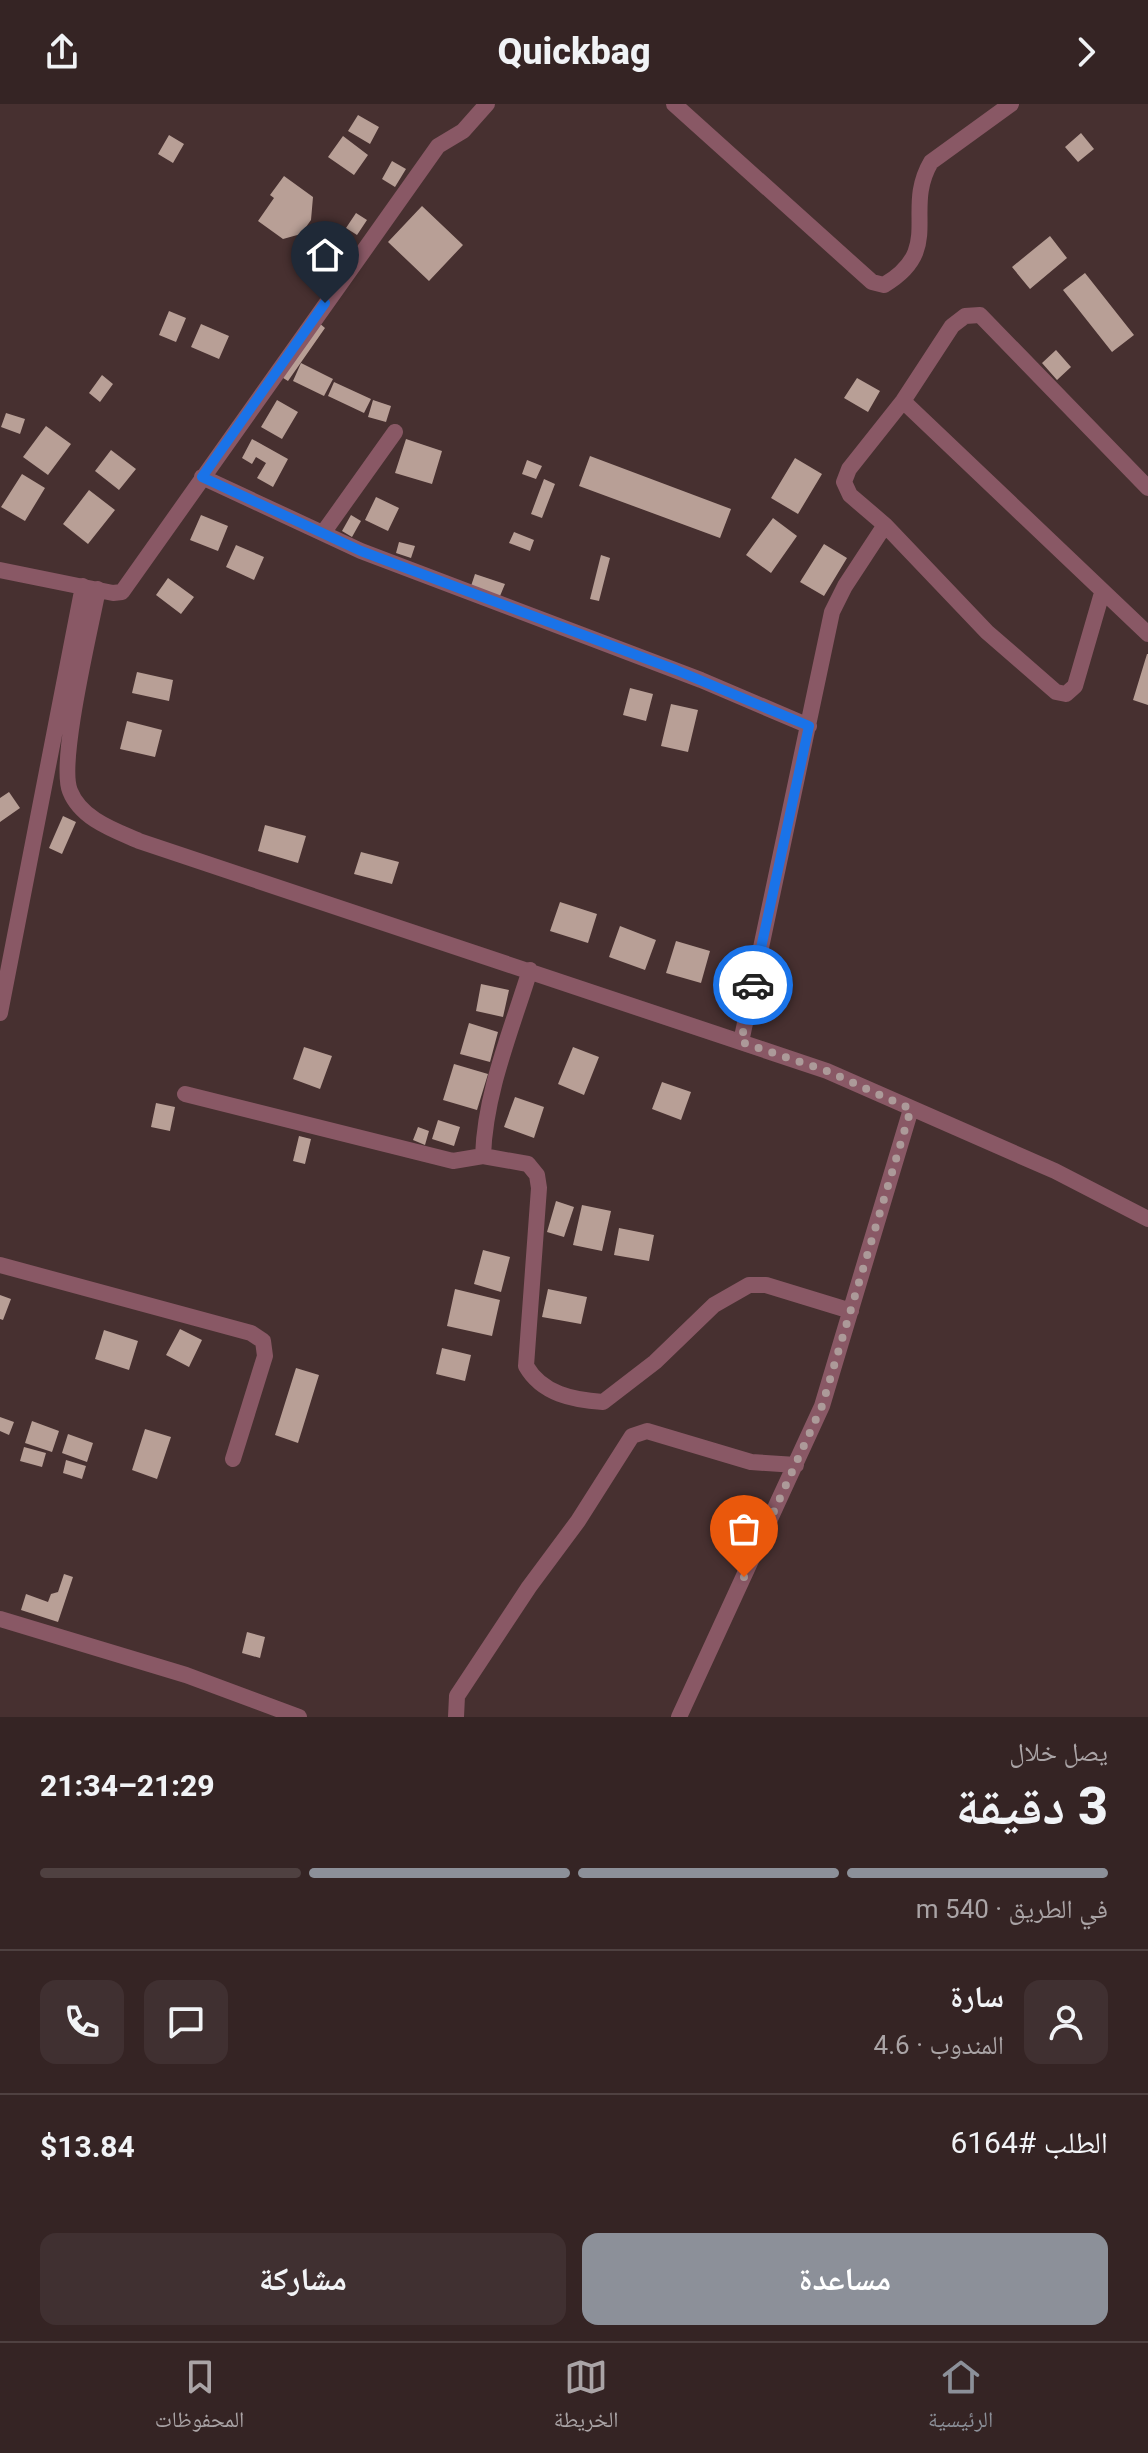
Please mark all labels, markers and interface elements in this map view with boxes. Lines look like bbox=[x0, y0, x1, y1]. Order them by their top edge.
icon: share bbox=[40, 30, 84, 74]
icon: forward bbox=[1064, 30, 1108, 74]
text: Quickbag bbox=[497, 31, 651, 73]
pin bbox=[291, 221, 359, 303]
icon: home bbox=[303, 233, 347, 277]
courier bbox=[713, 945, 793, 1025]
icon: car bbox=[731, 963, 775, 1007]
pin bbox=[710, 1495, 778, 1577]
icon: bag bbox=[722, 1507, 766, 1551]
text: يصل خلال bbox=[1009, 1737, 1108, 1767]
text: 21:29–21:34 bbox=[40, 1768, 215, 1803]
text: 3 دقيقة bbox=[956, 1776, 1108, 1837]
text: في الطريق · 540 m bbox=[916, 1894, 1108, 1924]
text: سارة bbox=[950, 1979, 1004, 2014]
button: phone bbox=[40, 1980, 124, 2064]
button: chat bbox=[144, 1980, 228, 2064]
button: person bbox=[1024, 1980, 1108, 2064]
text: المندوب · 4.6 bbox=[874, 2030, 1004, 2060]
text: الطلب #6164 bbox=[950, 2125, 1108, 2160]
text: $13.84 bbox=[40, 2129, 135, 2164]
button: مشاركة bbox=[40, 2233, 566, 2325]
button: مساعدة bbox=[582, 2233, 1108, 2325]
tab: المحفوظات bbox=[155, 2355, 244, 2441]
tab: الخريطة bbox=[554, 2355, 619, 2441]
tab: الرئيسية bbox=[928, 2355, 993, 2441]

